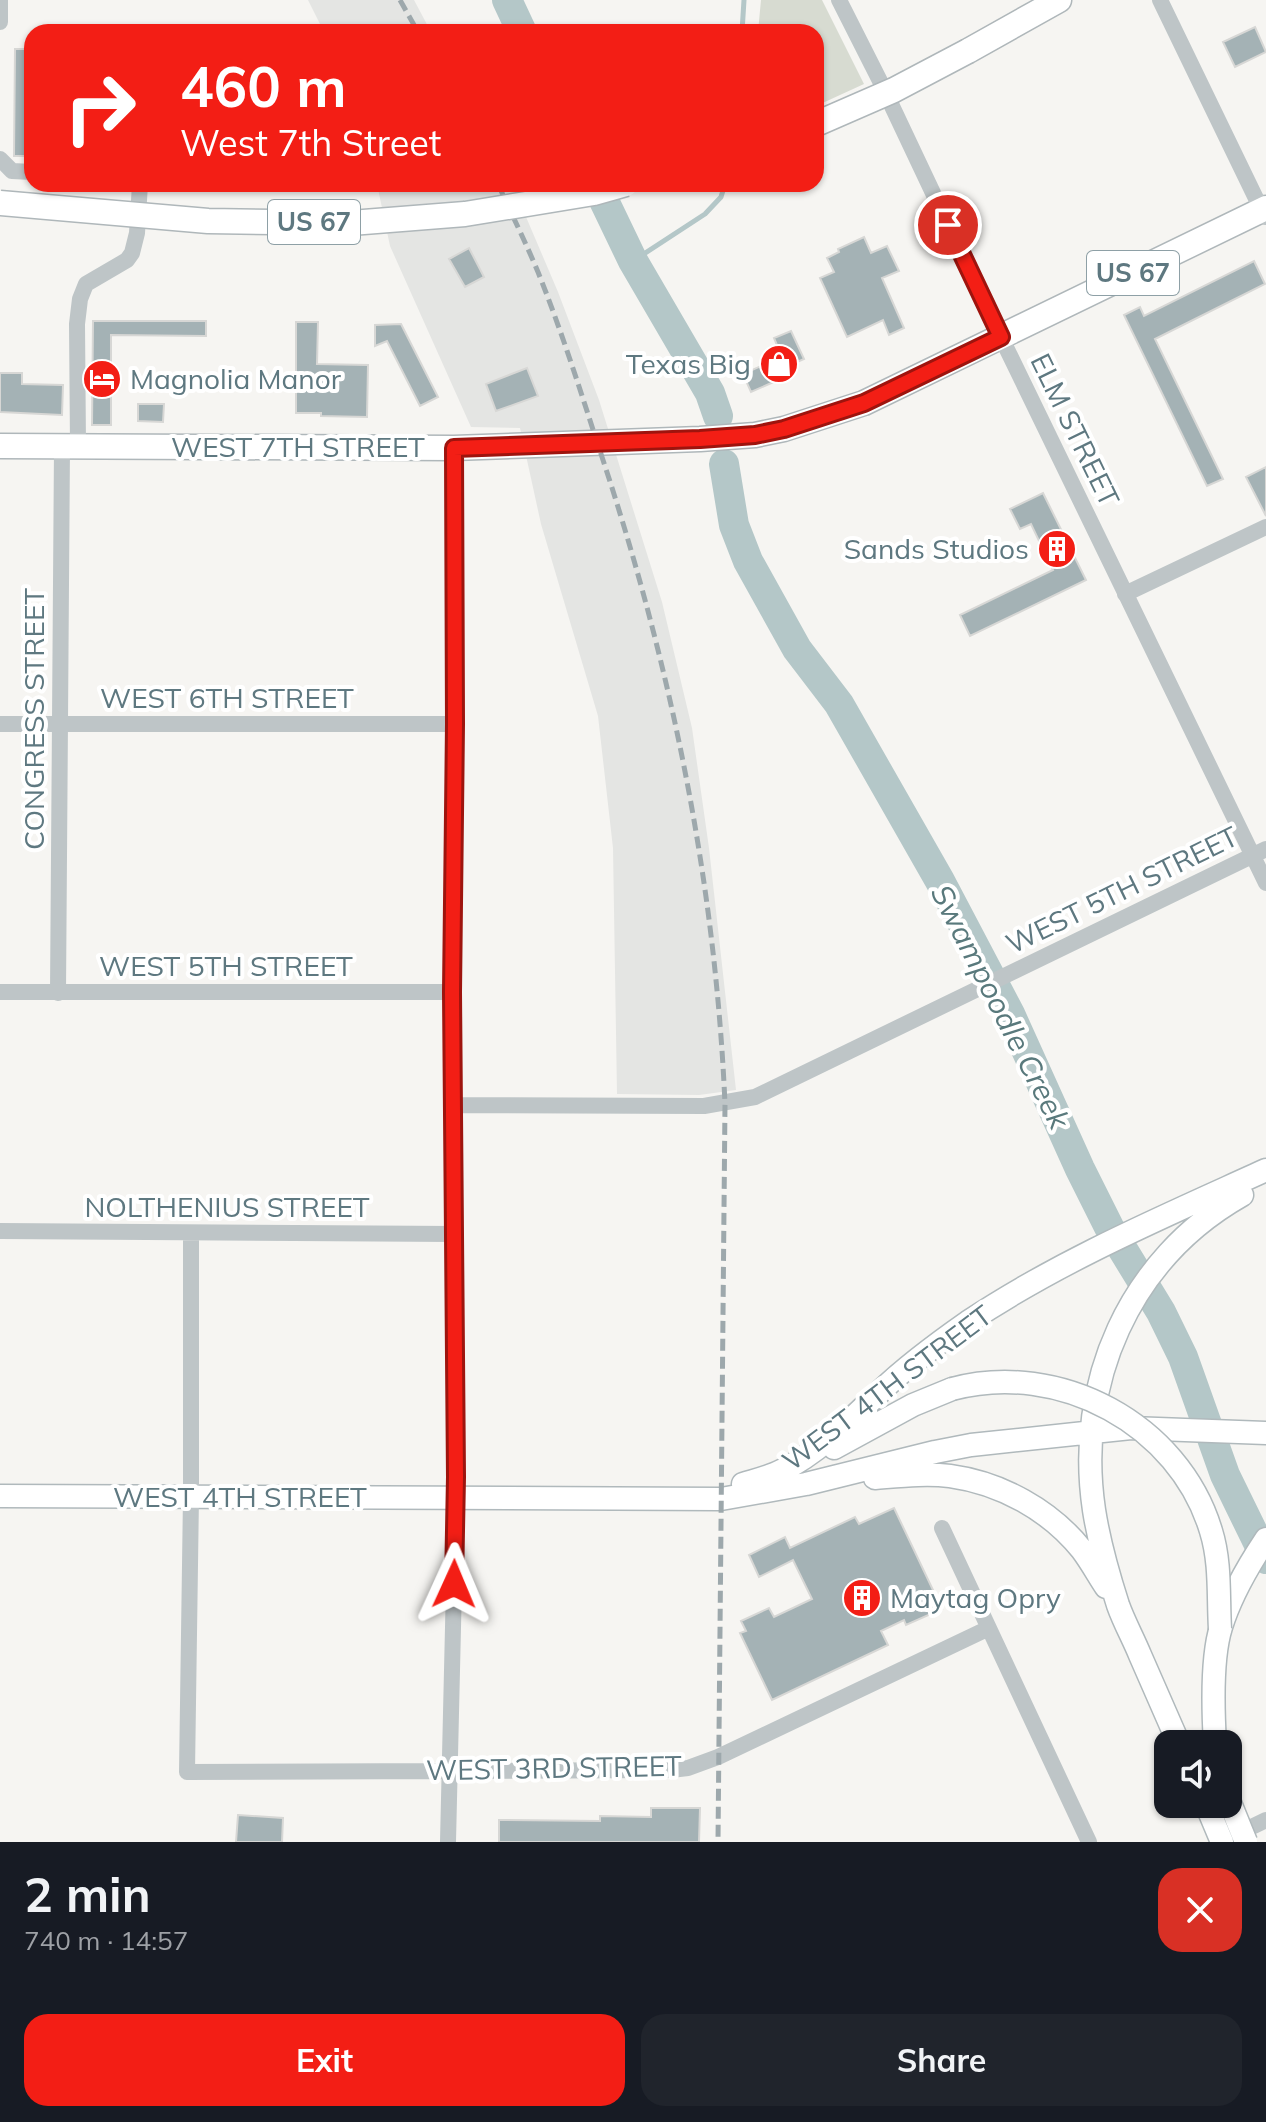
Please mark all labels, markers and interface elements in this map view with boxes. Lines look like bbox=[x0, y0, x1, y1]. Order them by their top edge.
text: 460 m bbox=[180, 51, 347, 121]
icon: right bbox=[48, 56, 152, 160]
text: West 7th Street bbox=[180, 120, 441, 165]
pin bbox=[914, 191, 982, 259]
road number: US 67 bbox=[268, 200, 360, 244]
icon: arrive bbox=[926, 203, 970, 247]
road number: US 67 bbox=[1087, 251, 1179, 295]
shop icon: Texas Big bbox=[758, 343, 800, 385]
place label: Texas Big bbox=[626, 346, 751, 381]
street label: ELM STREET bbox=[1023, 348, 1128, 512]
hotel icon: Magnolia Manor bbox=[81, 358, 123, 400]
place label: Magnolia Manor bbox=[130, 361, 342, 396]
street label: WEST 7TH STREET bbox=[171, 429, 425, 464]
building icon: Sands Studios bbox=[1036, 528, 1078, 570]
place label: Sands Studios bbox=[844, 531, 1029, 566]
street label: CONGRESS STREET bbox=[16, 588, 51, 850]
street label: WEST 6TH STREET bbox=[100, 680, 354, 715]
street label: WEST 5TH STREET bbox=[1000, 818, 1244, 961]
water label: Swampoodle Creek bbox=[923, 878, 1080, 1137]
street label: WEST 5TH STREET bbox=[99, 948, 353, 983]
street label: NOLTHENIUS STREET bbox=[84, 1189, 370, 1224]
street label: WEST 4TH STREET bbox=[775, 1297, 999, 1478]
street label: WEST 4TH STREET bbox=[113, 1479, 367, 1514]
position arrow bbox=[412, 1542, 496, 1626]
building icon: Maytag Opry bbox=[841, 1577, 883, 1619]
place label: Maytag Opry bbox=[890, 1580, 1061, 1615]
map controls bbox=[1154, 1730, 1242, 1818]
button: sound bbox=[1154, 1730, 1242, 1818]
street label: WEST 3RD STREET bbox=[426, 1748, 682, 1787]
text: 2 min bbox=[24, 1864, 151, 1924]
button: close bbox=[1158, 1868, 1242, 1952]
text: 740 m · 14:57 bbox=[24, 1924, 188, 1957]
button: Exit bbox=[24, 2014, 625, 2106]
button: Share bbox=[641, 2014, 1242, 2106]

